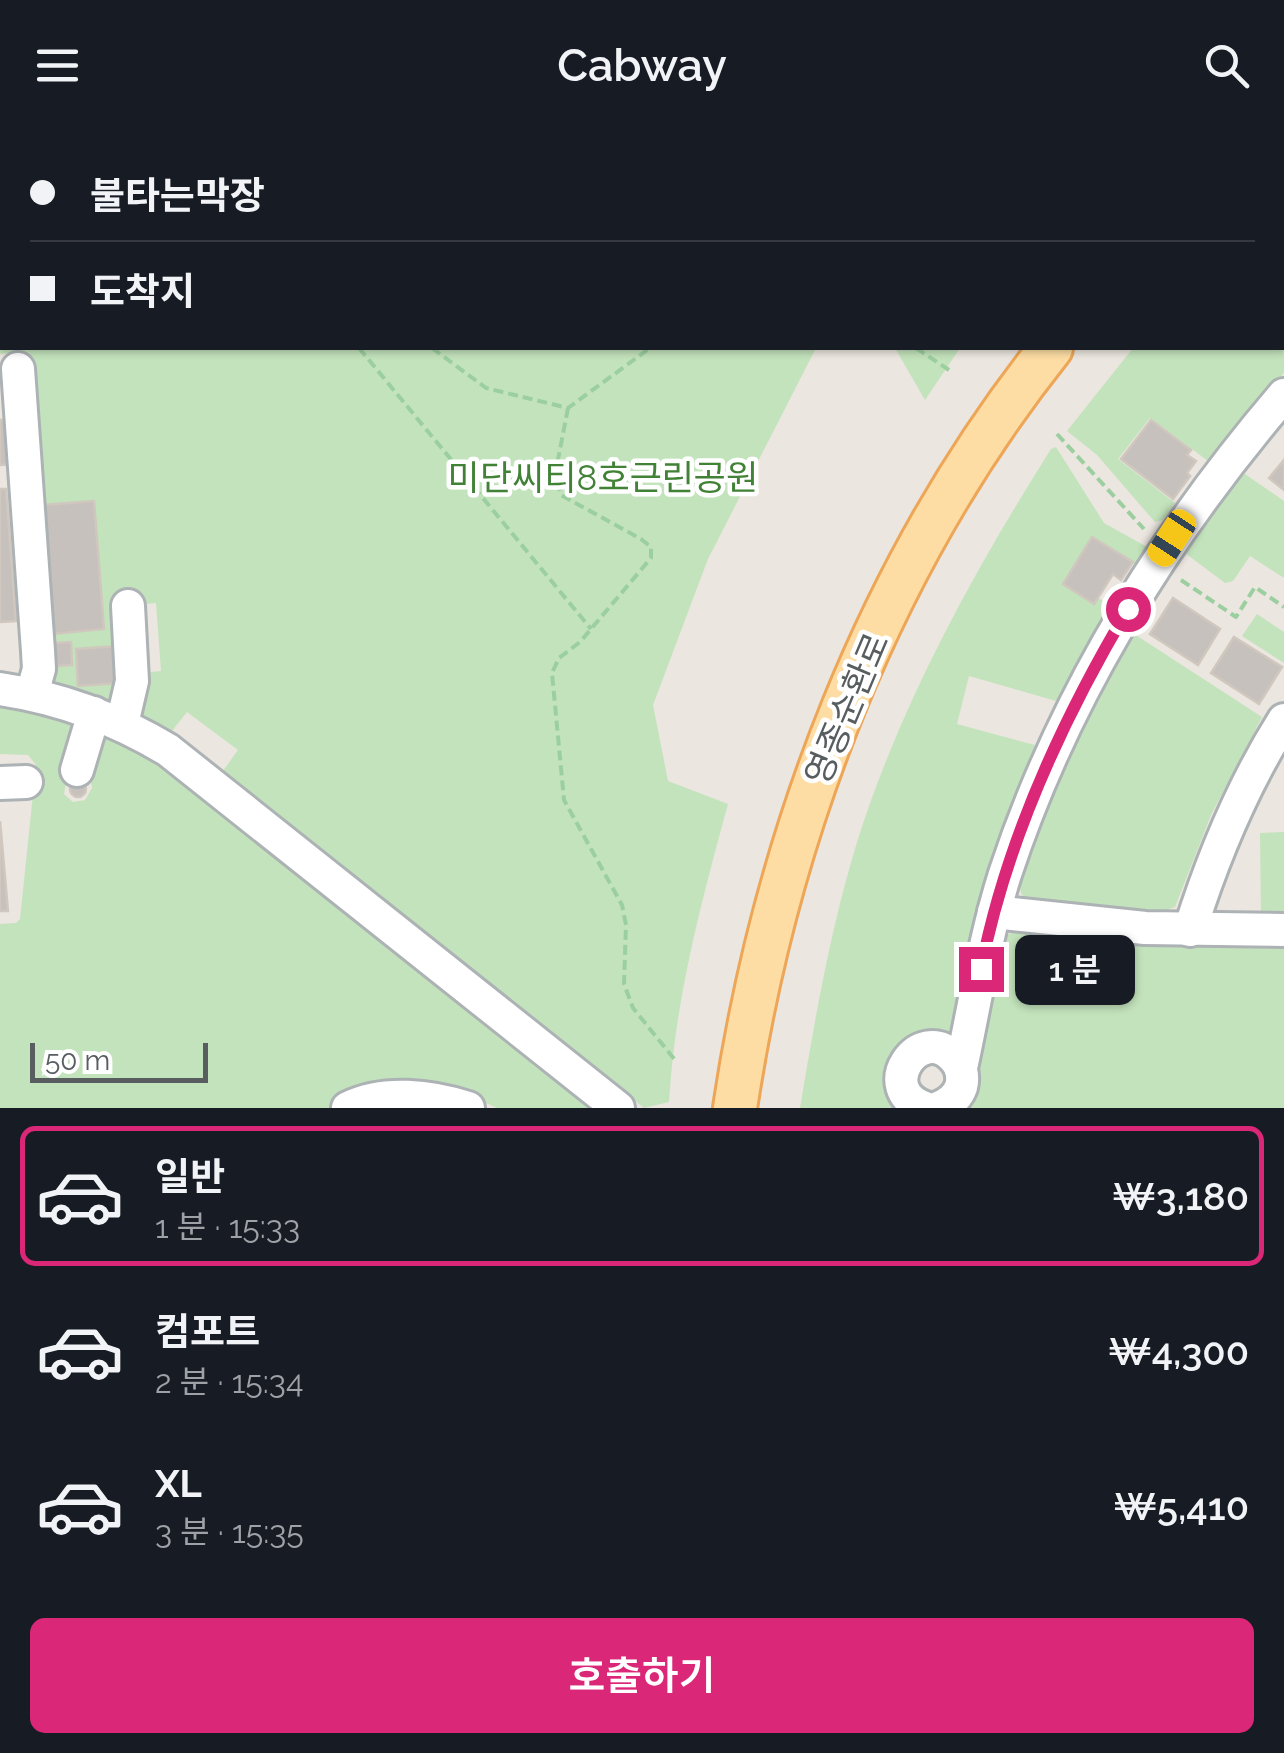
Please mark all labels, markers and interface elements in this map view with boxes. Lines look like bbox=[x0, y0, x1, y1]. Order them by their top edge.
icon: menu bbox=[30, 38, 85, 93]
icon: search bbox=[1199, 38, 1254, 93]
text: Cabway bbox=[557, 39, 727, 92]
text: 불타는막장 bbox=[90, 173, 265, 218]
text: 도착지 bbox=[90, 269, 195, 314]
park label: 미단씨티8호근린공원 bbox=[448, 457, 758, 498]
car bbox=[1143, 505, 1201, 571]
route start bbox=[1106, 587, 1151, 632]
street label: 영종순환로 bbox=[796, 627, 897, 791]
callout: 1 분 bbox=[1016, 934, 1136, 1004]
route end bbox=[959, 947, 1004, 992]
text: 1 분 bbox=[1049, 951, 1101, 988]
scale bar bbox=[30, 1038, 208, 1083]
text: 50 m bbox=[45, 1044, 110, 1077]
icon: car bbox=[35, 1151, 125, 1241]
text: 일반 bbox=[155, 1154, 225, 1199]
text: ₩3,180 bbox=[1112, 1174, 1249, 1219]
text: 1 분 · 15:33 bbox=[155, 1208, 300, 1245]
icon: car bbox=[35, 1306, 125, 1396]
text: 컴포트 bbox=[155, 1309, 260, 1354]
text: ₩4,300 bbox=[1108, 1329, 1249, 1374]
text: 2 분 · 15:34 bbox=[155, 1363, 303, 1400]
icon: car bbox=[35, 1461, 125, 1551]
text: XL bbox=[155, 1461, 202, 1506]
text: ₩5,410 bbox=[1114, 1484, 1249, 1529]
text: 3 분 · 15:35 bbox=[155, 1513, 304, 1550]
button: 호출하기 bbox=[30, 1618, 1254, 1733]

